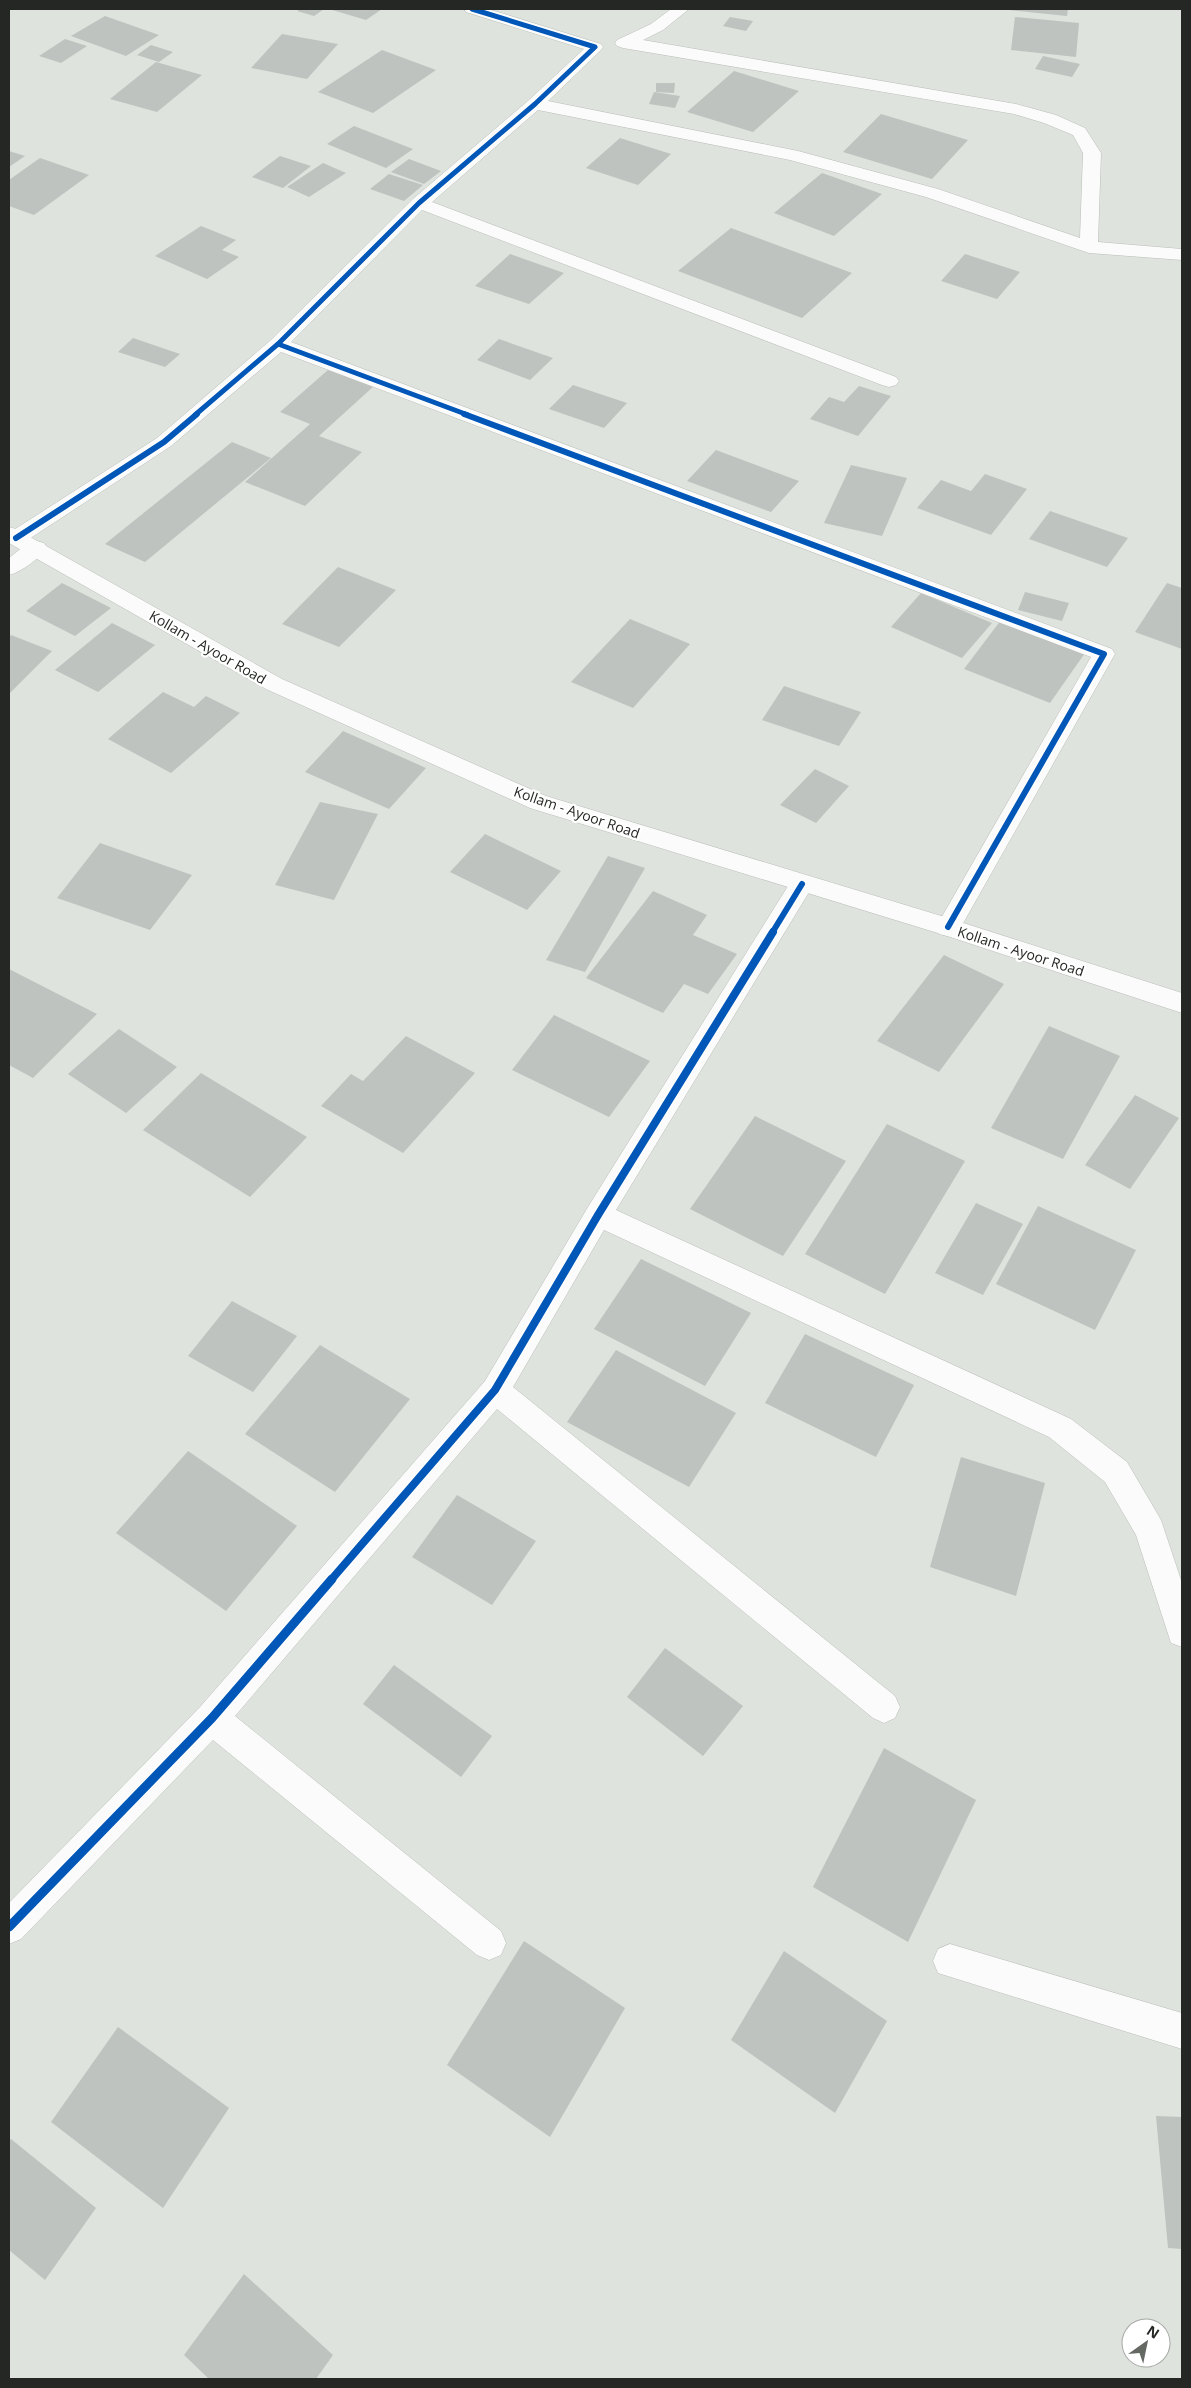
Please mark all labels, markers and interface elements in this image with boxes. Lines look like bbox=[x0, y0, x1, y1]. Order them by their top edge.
street label: Kollam - Ayoor Road bbox=[146, 606, 270, 688]
street label: Kollam - Ayoor Road bbox=[511, 782, 643, 842]
street label: Kollam - Ayoor Road bbox=[955, 922, 1087, 980]
north arrow bbox=[1121, 2318, 1171, 2368]
text: N bbox=[1143, 2321, 1163, 2343]

